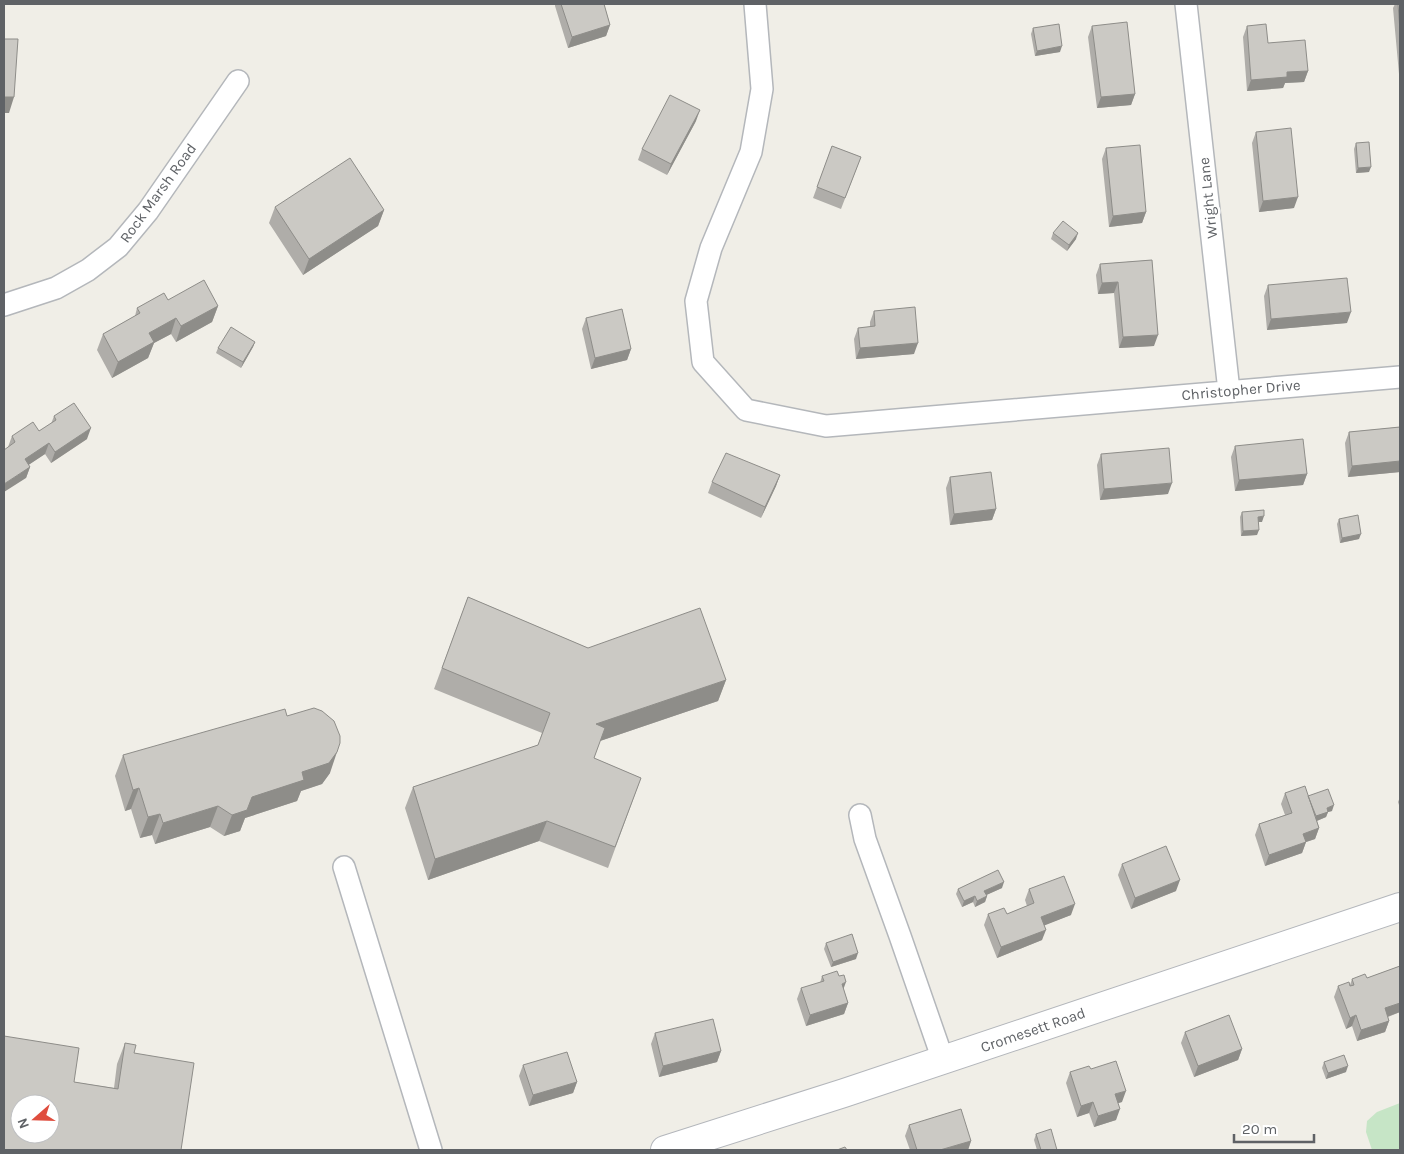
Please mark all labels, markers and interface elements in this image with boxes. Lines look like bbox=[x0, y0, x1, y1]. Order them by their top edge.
street label: Rock Marsh Road bbox=[116, 140, 200, 246]
street label: Wright Lane bbox=[1195, 156, 1221, 240]
street label: Christopher Drive bbox=[1181, 376, 1301, 404]
street label: Cromesett Road bbox=[978, 1004, 1088, 1056]
north arrow bbox=[10, 1094, 60, 1144]
scale bar bbox=[1234, 1112, 1314, 1144]
text: N bbox=[14, 1116, 33, 1131]
text: 20 m bbox=[1242, 1120, 1277, 1138]

